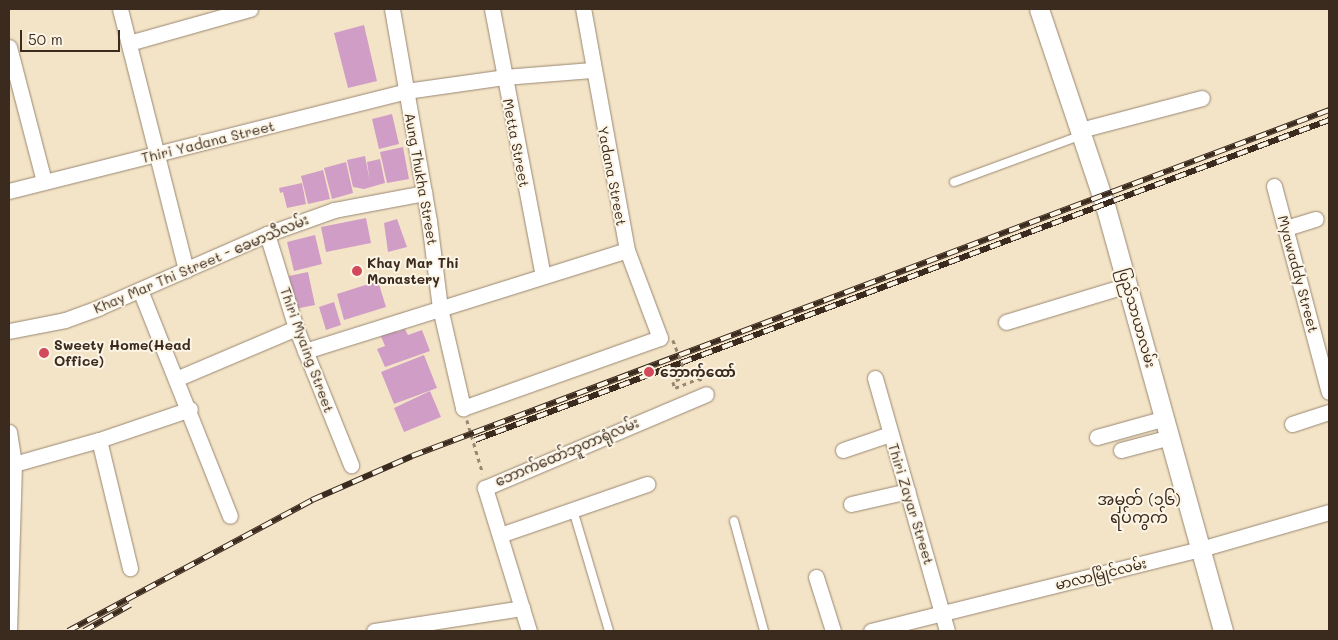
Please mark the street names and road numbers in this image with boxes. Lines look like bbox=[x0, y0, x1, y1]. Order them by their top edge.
street label: Metta Street bbox=[499, 97, 533, 189]
street label: Aung Thukha Street bbox=[401, 111, 441, 247]
street label: Thiri Yadana Street bbox=[140, 117, 276, 167]
street label: Yadana Street bbox=[594, 125, 630, 227]
street label: Khay Mar Thi Street - ခေမာသီလမ်း bbox=[91, 211, 311, 317]
street label: Myawaddy Street bbox=[1274, 213, 1322, 335]
street label: ပြည်သာယာလမ်း bbox=[1115, 266, 1159, 370]
street label: Thiri Myaing Street bbox=[277, 285, 337, 415]
street label: ဘောက်ထော်ဘူတာရုံလမ်း bbox=[493, 414, 641, 490]
street label: Thiri Zayar Street bbox=[885, 441, 937, 567]
street label: မာလာမြိုင်လမ်း bbox=[1054, 555, 1148, 593]

